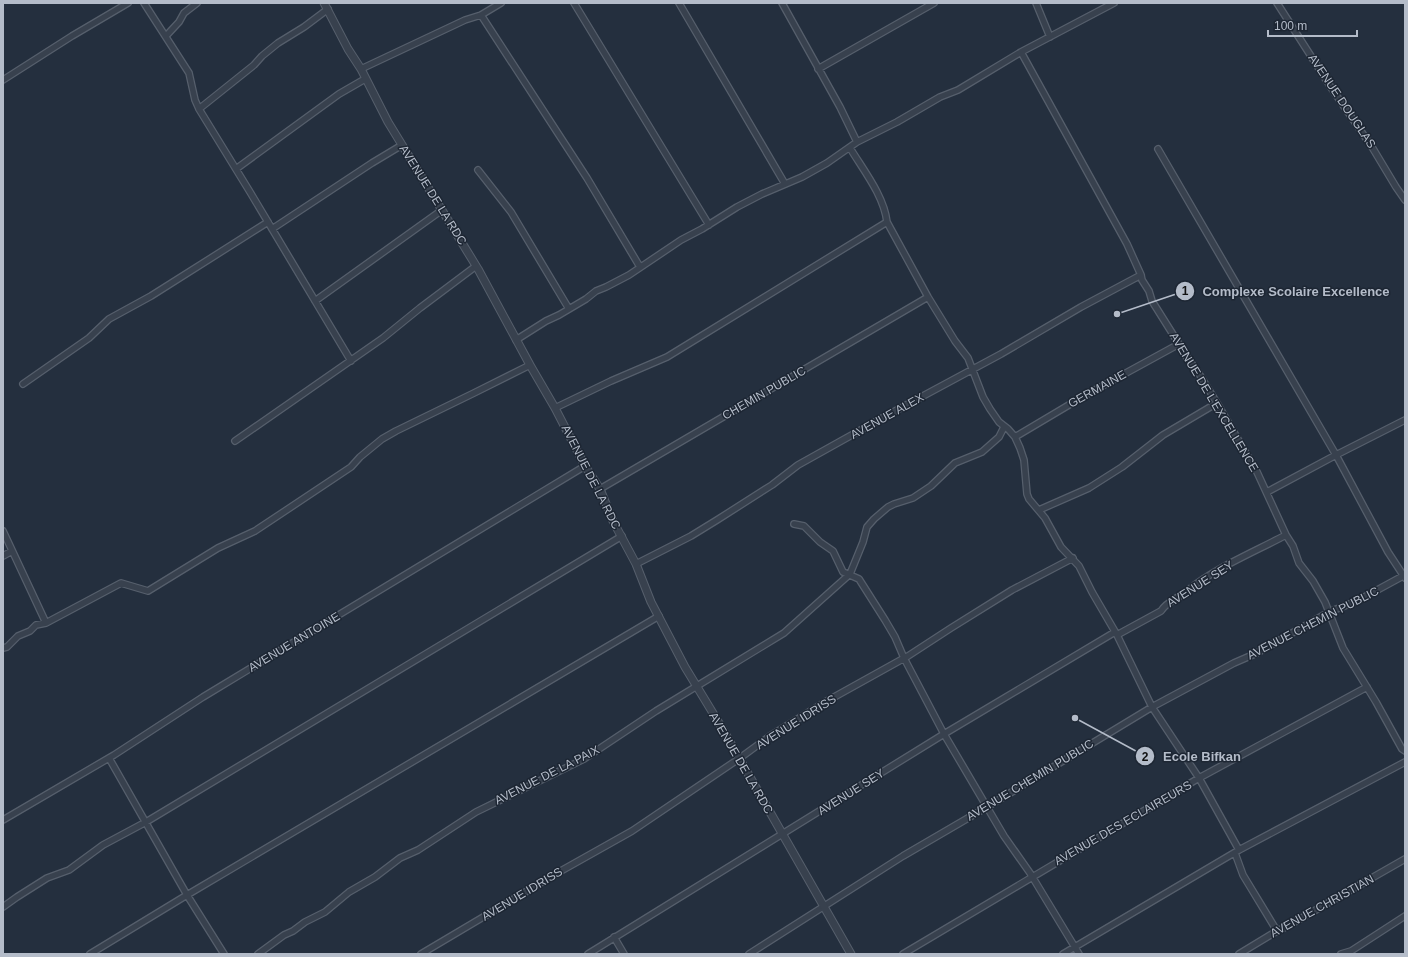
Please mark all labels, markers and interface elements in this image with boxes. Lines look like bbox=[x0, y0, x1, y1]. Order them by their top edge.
scale bar bbox=[1268, 12, 1357, 38]
text: 100 m bbox=[1274, 19, 1307, 33]
street label: AVENUE DOUGLAS bbox=[1305, 51, 1379, 151]
street label: AVENUE DE LA RDC bbox=[397, 142, 470, 248]
callout: Complexe Scolaire Excellence bbox=[1175, 279, 1398, 304]
text: 1 bbox=[1182, 284, 1189, 298]
text: Complexe Scolaire Excellence bbox=[1202, 284, 1390, 299]
street label: AVENUE DE L'EXCELLENCE bbox=[1167, 330, 1261, 474]
street label: CHEMIN PUBLIC bbox=[720, 363, 808, 423]
street label: GERMAINE bbox=[1066, 367, 1128, 411]
street label: AVENUE ALEX bbox=[848, 390, 926, 442]
street label: AVENUE DE LA RDC bbox=[559, 423, 624, 532]
street label: AVENUE SEY bbox=[1164, 558, 1236, 610]
street label: AVENUE CHEMIN PUBLIC bbox=[1245, 584, 1381, 662]
street label: AVENUE ANTOINE bbox=[246, 609, 342, 675]
street label: AVENUE IDRISS bbox=[753, 692, 839, 752]
street label: AVENUE DE LA RDC bbox=[706, 710, 776, 817]
street label: AVENUE CHEMIN PUBLIC bbox=[964, 736, 1096, 824]
street label: AVENUE DE LA PAIX bbox=[492, 743, 602, 807]
callout: Ecole Bifkan bbox=[1135, 744, 1249, 769]
text: Ecole Bifkan bbox=[1163, 749, 1241, 764]
text: 2 bbox=[1142, 750, 1149, 764]
street label: AVENUE SEY bbox=[815, 766, 887, 818]
street label: AVENUE DES ECLAIREURS bbox=[1052, 778, 1194, 868]
street label: AVENUE IDRISS bbox=[479, 864, 565, 924]
street label: AVENUE CHRISTIAN bbox=[1268, 872, 1376, 940]

